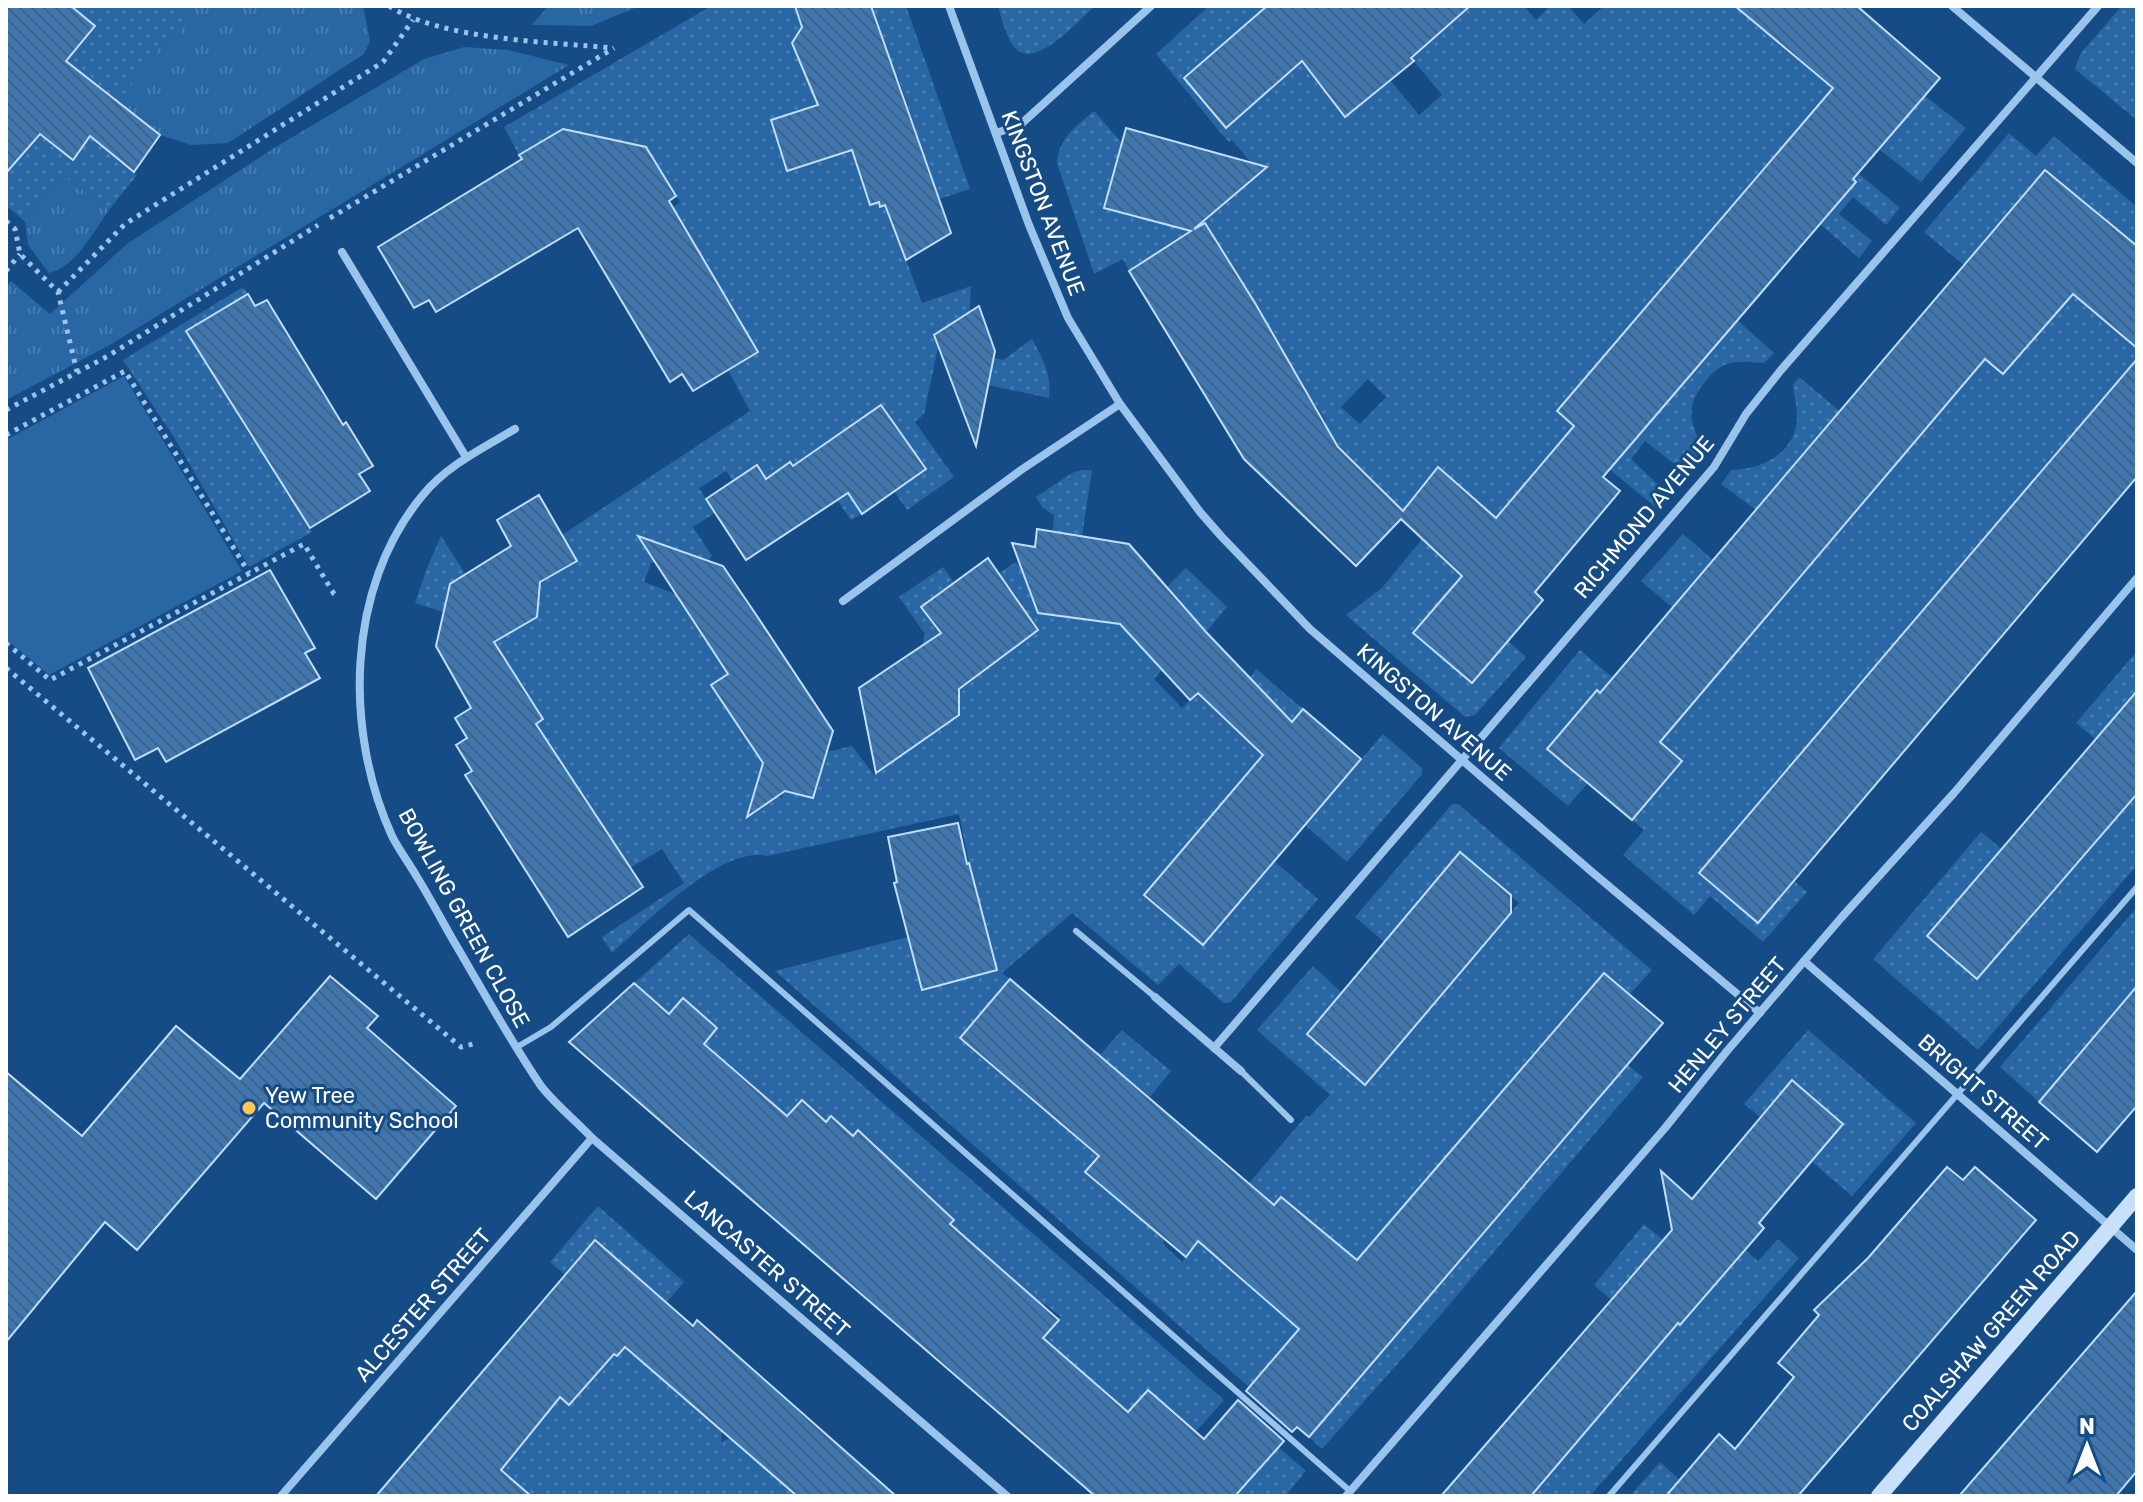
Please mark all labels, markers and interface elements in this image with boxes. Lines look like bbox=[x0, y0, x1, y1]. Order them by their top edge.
street label: KINGSTON AVENUE bbox=[995, 107, 1091, 299]
street label: RICHMOND AVENUE bbox=[1568, 430, 1720, 604]
street label: KINGSTON AVENUE bbox=[1351, 638, 1517, 786]
street label: BOWLING GREEN CLOSE bbox=[392, 804, 536, 1032]
street label: HENLEY STREET bbox=[1662, 951, 1792, 1098]
street label: BRIGHT STREET bbox=[1912, 1028, 2054, 1156]
place label: Yew Tree Community School bbox=[265, 1082, 459, 1134]
marker: Yew Tree Community School bbox=[240, 1099, 258, 1117]
street label: LANCASTER STREET bbox=[679, 1185, 856, 1344]
street label: ALCESTER STREET bbox=[349, 1223, 497, 1387]
street label: COALSHAW GREEN ROAD bbox=[1896, 1225, 2086, 1437]
north arrow bbox=[2047, 1406, 2127, 1486]

